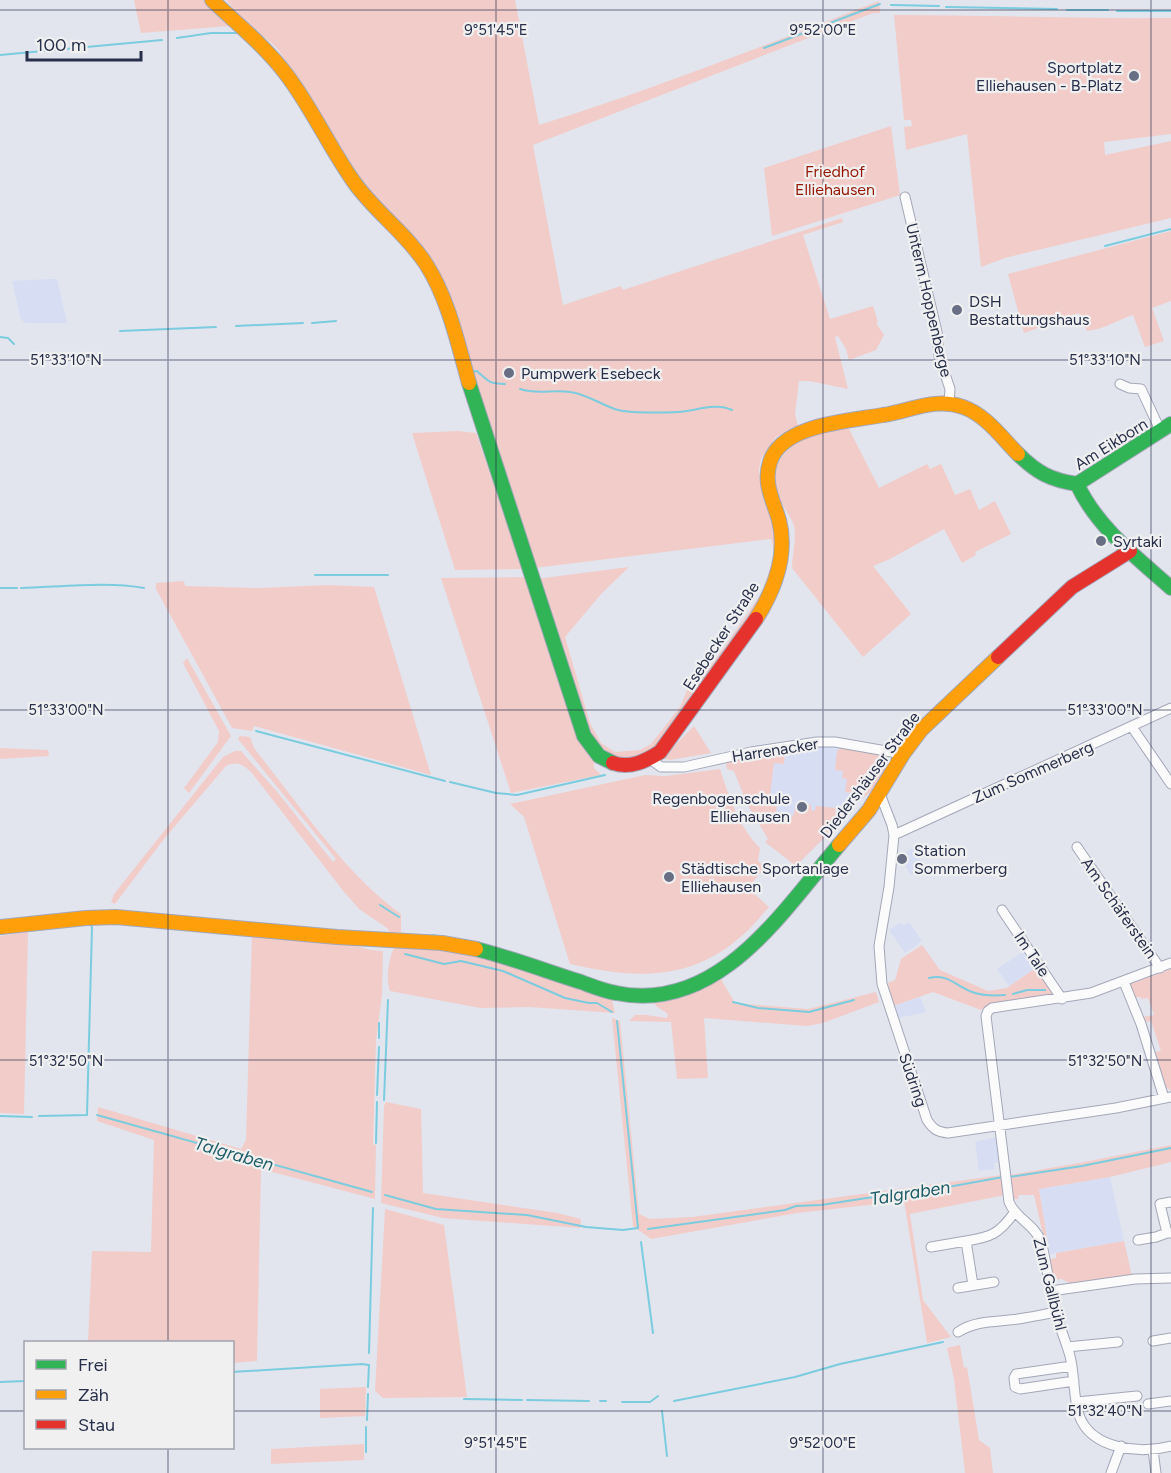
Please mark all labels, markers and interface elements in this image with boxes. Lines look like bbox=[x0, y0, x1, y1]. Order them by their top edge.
text: 9°51'45"E bbox=[464, 21, 528, 39]
text: 9°52'00"E bbox=[790, 21, 856, 39]
scale bar bbox=[27, 24, 141, 62]
text: 100 m bbox=[36, 34, 86, 56]
place label: Sportplatz Elliehausen - B-Platz bbox=[976, 58, 1122, 95]
marker: Sportplatz Elliehausen - B-Platz bbox=[1127, 69, 1141, 83]
park label: Friedhof Elliehausen bbox=[795, 162, 875, 199]
street label: Unterm Hoppenberge bbox=[902, 221, 956, 379]
place label: DSH Bestattungshaus bbox=[969, 292, 1089, 329]
marker: DSH Bestattungshaus bbox=[950, 303, 964, 317]
text: 51°33'10"N bbox=[30, 351, 102, 369]
text: 51°33'10"N bbox=[1069, 351, 1141, 369]
place label: Pumpwerk Esebeck bbox=[521, 364, 661, 383]
marker: Pumpwerk Esebeck bbox=[502, 366, 516, 380]
street label: Am Eikborn bbox=[1071, 414, 1151, 474]
place label: Syrtaki bbox=[1113, 532, 1162, 551]
marker: Syrtaki bbox=[1094, 534, 1108, 548]
street label: Esebecker Straße bbox=[679, 578, 763, 694]
text: 51°33'00"N bbox=[28, 701, 104, 719]
text: 51°33'00"N bbox=[1067, 701, 1143, 719]
street label: Diedershäuser Straße bbox=[816, 708, 924, 842]
street label: Harrenacker bbox=[730, 734, 820, 766]
street label: Zum Sommerberg bbox=[970, 737, 1096, 807]
place label: Regenbogenschule Elliehausen bbox=[652, 789, 790, 826]
marker: Regenbogenschule Elliehausen bbox=[795, 800, 809, 814]
place label: Station Sommerberg bbox=[914, 841, 1007, 878]
marker: Station Sommerberg bbox=[895, 852, 909, 866]
street label: Am Schäferstein bbox=[1077, 854, 1161, 962]
place label: Städtische Sportanlage Elliehausen bbox=[681, 859, 849, 896]
marker: Städtische Sportanlage Elliehausen bbox=[662, 870, 676, 884]
street label: Im Tale bbox=[1010, 928, 1054, 980]
street label: Südring bbox=[895, 1051, 931, 1109]
text: 51°32'50"N bbox=[29, 1052, 103, 1070]
text: 51°32'50"N bbox=[1068, 1052, 1142, 1070]
water label: Talgraben bbox=[192, 1132, 276, 1176]
water label: Talgraben bbox=[868, 1176, 952, 1210]
street label: Zum Gallbühl bbox=[1029, 1236, 1071, 1332]
legend bbox=[24, 1341, 234, 1449]
text: Frei bbox=[78, 1354, 108, 1376]
text: Zäh bbox=[78, 1384, 109, 1406]
text: 51°32'40"N bbox=[1067, 1402, 1143, 1420]
text: Stau bbox=[78, 1414, 115, 1436]
text: 9°51'45"E bbox=[464, 1434, 528, 1452]
text: 9°52'00"E bbox=[790, 1434, 856, 1452]

